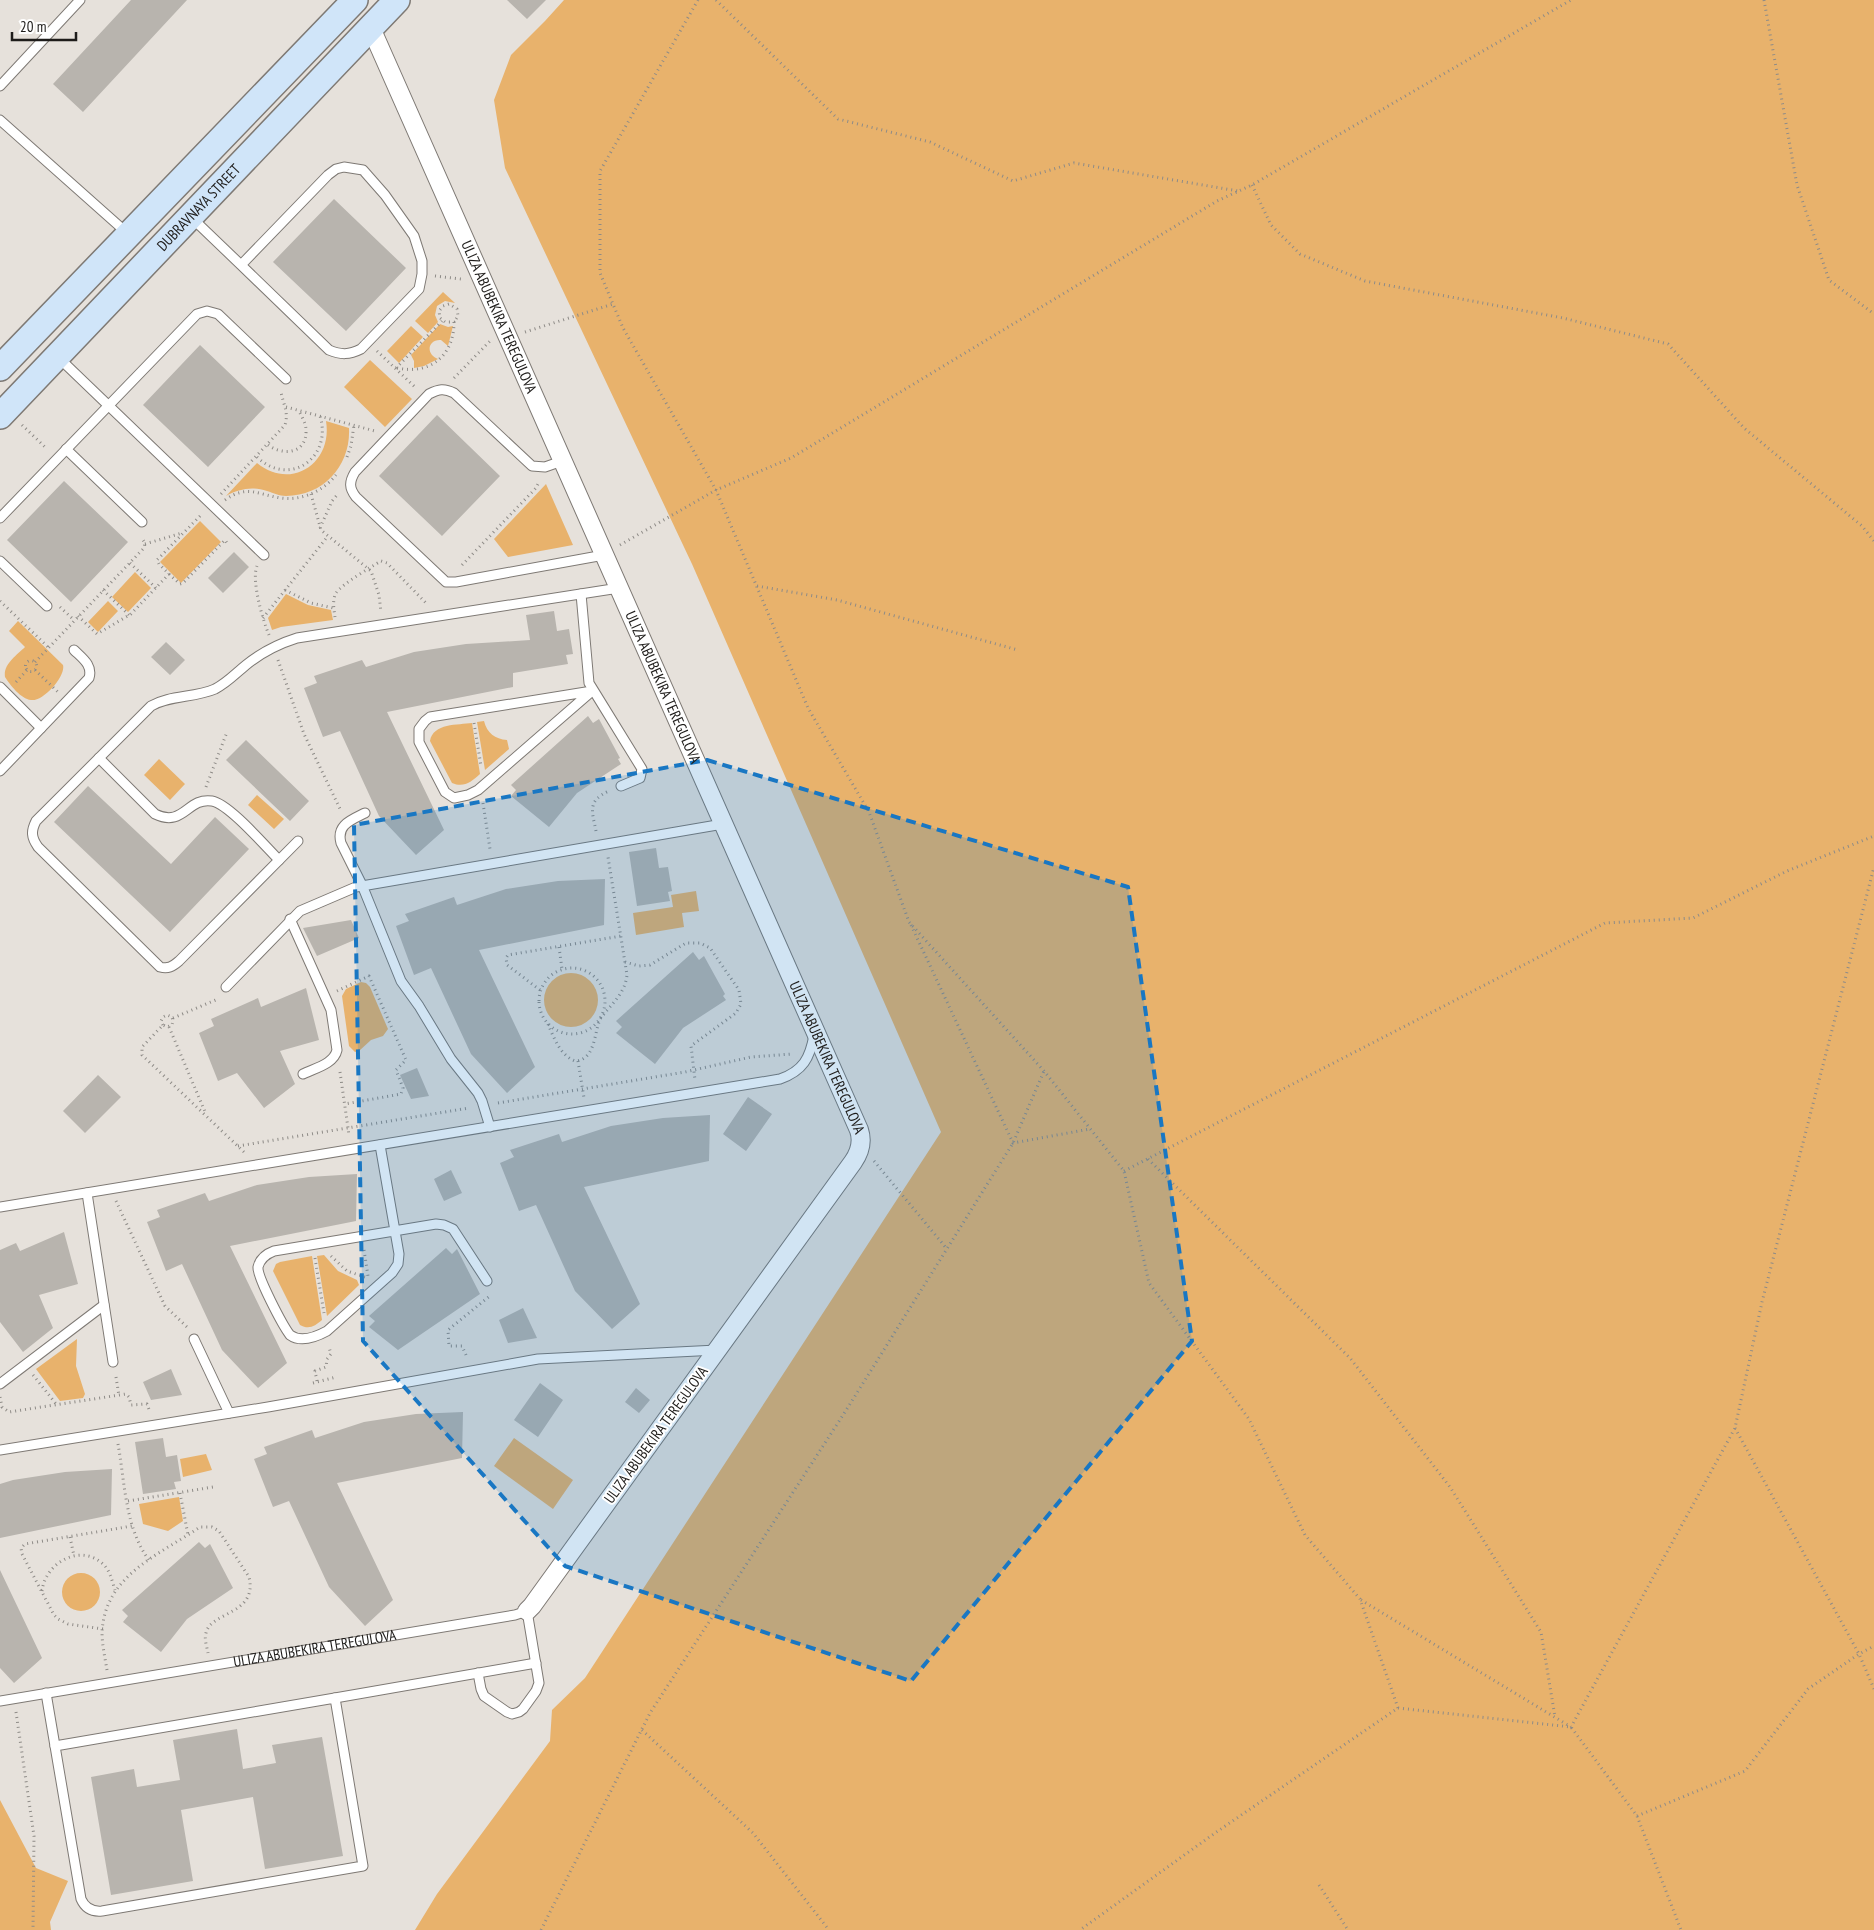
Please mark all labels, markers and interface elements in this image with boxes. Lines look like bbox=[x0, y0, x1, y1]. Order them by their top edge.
scale bar bbox=[12, 10, 76, 42]
text: 20 m bbox=[20, 17, 46, 36]
street label: DUBRAVNAYA STREET bbox=[153, 160, 245, 255]
street label: ULIZA ABUBEKIRA TEREGULOVA bbox=[457, 238, 542, 397]
street label: ULIZA ABUBEKIRA TEREGULOVA bbox=[621, 608, 706, 767]
street label: ULIZA ABUBEKIRA TEREGULOVA bbox=[785, 978, 870, 1137]
street label: ULIZA ABUBEKIRA TEREGULOVA bbox=[600, 1362, 712, 1507]
street label: ULIZA ABUBEKIRA TEREGULOVA bbox=[232, 1625, 398, 1671]

